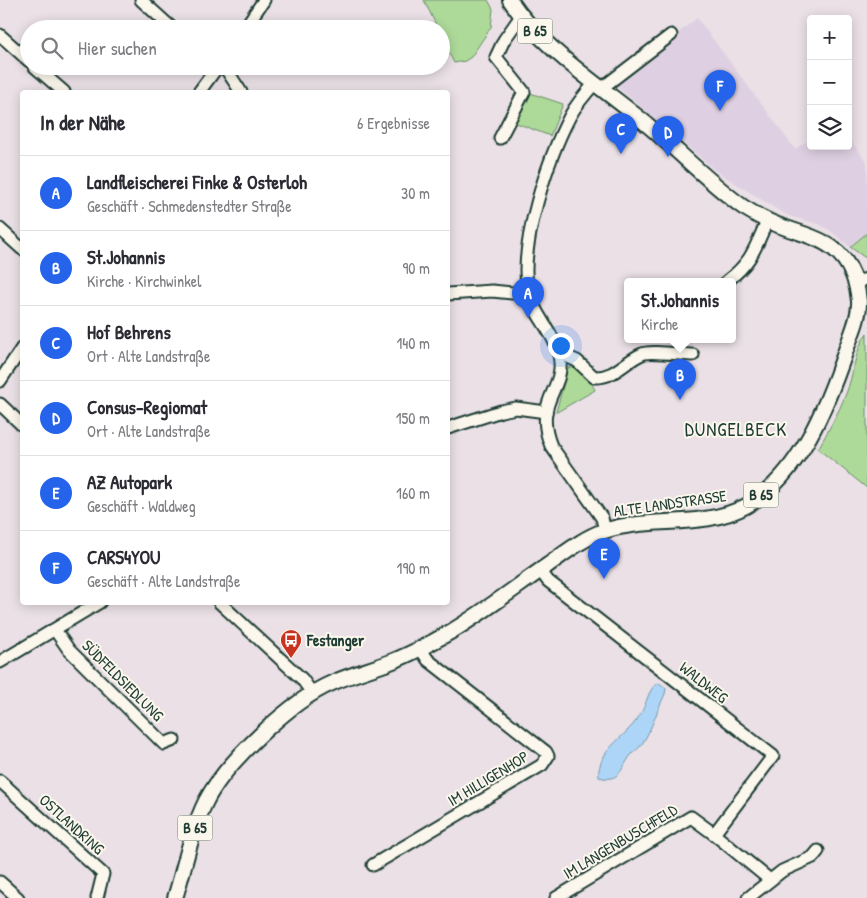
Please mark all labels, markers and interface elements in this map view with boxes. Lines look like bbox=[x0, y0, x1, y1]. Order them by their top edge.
map controls bbox=[807, 15, 852, 150]
button: + bbox=[807, 15, 852, 60]
road number: B 65 bbox=[518, 18, 552, 44]
search box bbox=[20, 20, 450, 75]
icon: search bbox=[38, 34, 66, 62]
text: Hier suchen bbox=[78, 35, 157, 61]
button: − bbox=[807, 60, 852, 105]
pin: F bbox=[704, 70, 736, 111]
button: layers bbox=[807, 105, 852, 150]
text: In der Nähe bbox=[40, 108, 125, 137]
text: 6 Ergebnisse bbox=[357, 112, 430, 134]
pin: C bbox=[605, 113, 637, 154]
pin: D bbox=[652, 116, 684, 157]
text: Landfleischerei Finke & Osterloh bbox=[87, 169, 307, 195]
text: A bbox=[52, 182, 60, 204]
text: 30 m bbox=[401, 182, 430, 204]
text: Geschäft · Schmedenstedter Straße bbox=[87, 195, 292, 217]
text: St.Johannis bbox=[87, 244, 165, 270]
text: B bbox=[52, 257, 60, 279]
text: 90 m bbox=[402, 257, 430, 279]
text: Kirche · Kirchwinkel bbox=[87, 270, 202, 292]
pin: A bbox=[512, 277, 544, 318]
popup bbox=[624, 278, 736, 343]
text: St.Johannis bbox=[641, 287, 719, 313]
text: Kirche bbox=[641, 313, 678, 335]
text: Hof Behrens bbox=[87, 319, 171, 345]
text: C bbox=[52, 332, 60, 354]
text: 140 m bbox=[396, 332, 430, 354]
your location bbox=[548, 333, 574, 359]
text: Ort · Alte Landstraße bbox=[87, 345, 210, 367]
pin: B bbox=[664, 359, 696, 400]
text: Consus-Regiomat bbox=[87, 394, 207, 420]
text: D bbox=[52, 407, 60, 429]
text: 150 m bbox=[396, 407, 430, 429]
district label: DUNGELBECK bbox=[685, 416, 787, 442]
text: Ort · Alte Landstraße bbox=[87, 420, 210, 442]
text: AZ Autopark bbox=[87, 469, 172, 495]
text: E bbox=[52, 482, 60, 504]
text: 160 m bbox=[396, 482, 430, 504]
road number: B 65 bbox=[744, 482, 778, 508]
street label: ALTE LANDSTRASSE bbox=[612, 484, 728, 522]
text: Geschäft · Waldweg bbox=[87, 495, 196, 517]
pin: E bbox=[588, 538, 620, 579]
text: CARS4YOU bbox=[87, 544, 161, 570]
text: F bbox=[53, 557, 59, 579]
text: 190 m bbox=[397, 557, 430, 579]
text: Geschäft · Alte Landstraße bbox=[87, 570, 240, 592]
bus stop icon: Festanger bbox=[279, 628, 303, 659]
place label: Festanger bbox=[306, 629, 365, 652]
street label: SÜDFELDSIEDLUNG bbox=[77, 634, 169, 726]
street label: WALDWEG bbox=[675, 656, 733, 708]
street label: IM HILLIGENHOP bbox=[443, 745, 533, 811]
street label: OSTLANDRING bbox=[35, 789, 110, 859]
street label: IM LANGENBUSCHFELD bbox=[559, 798, 682, 884]
road number: B 65 bbox=[178, 816, 212, 840]

